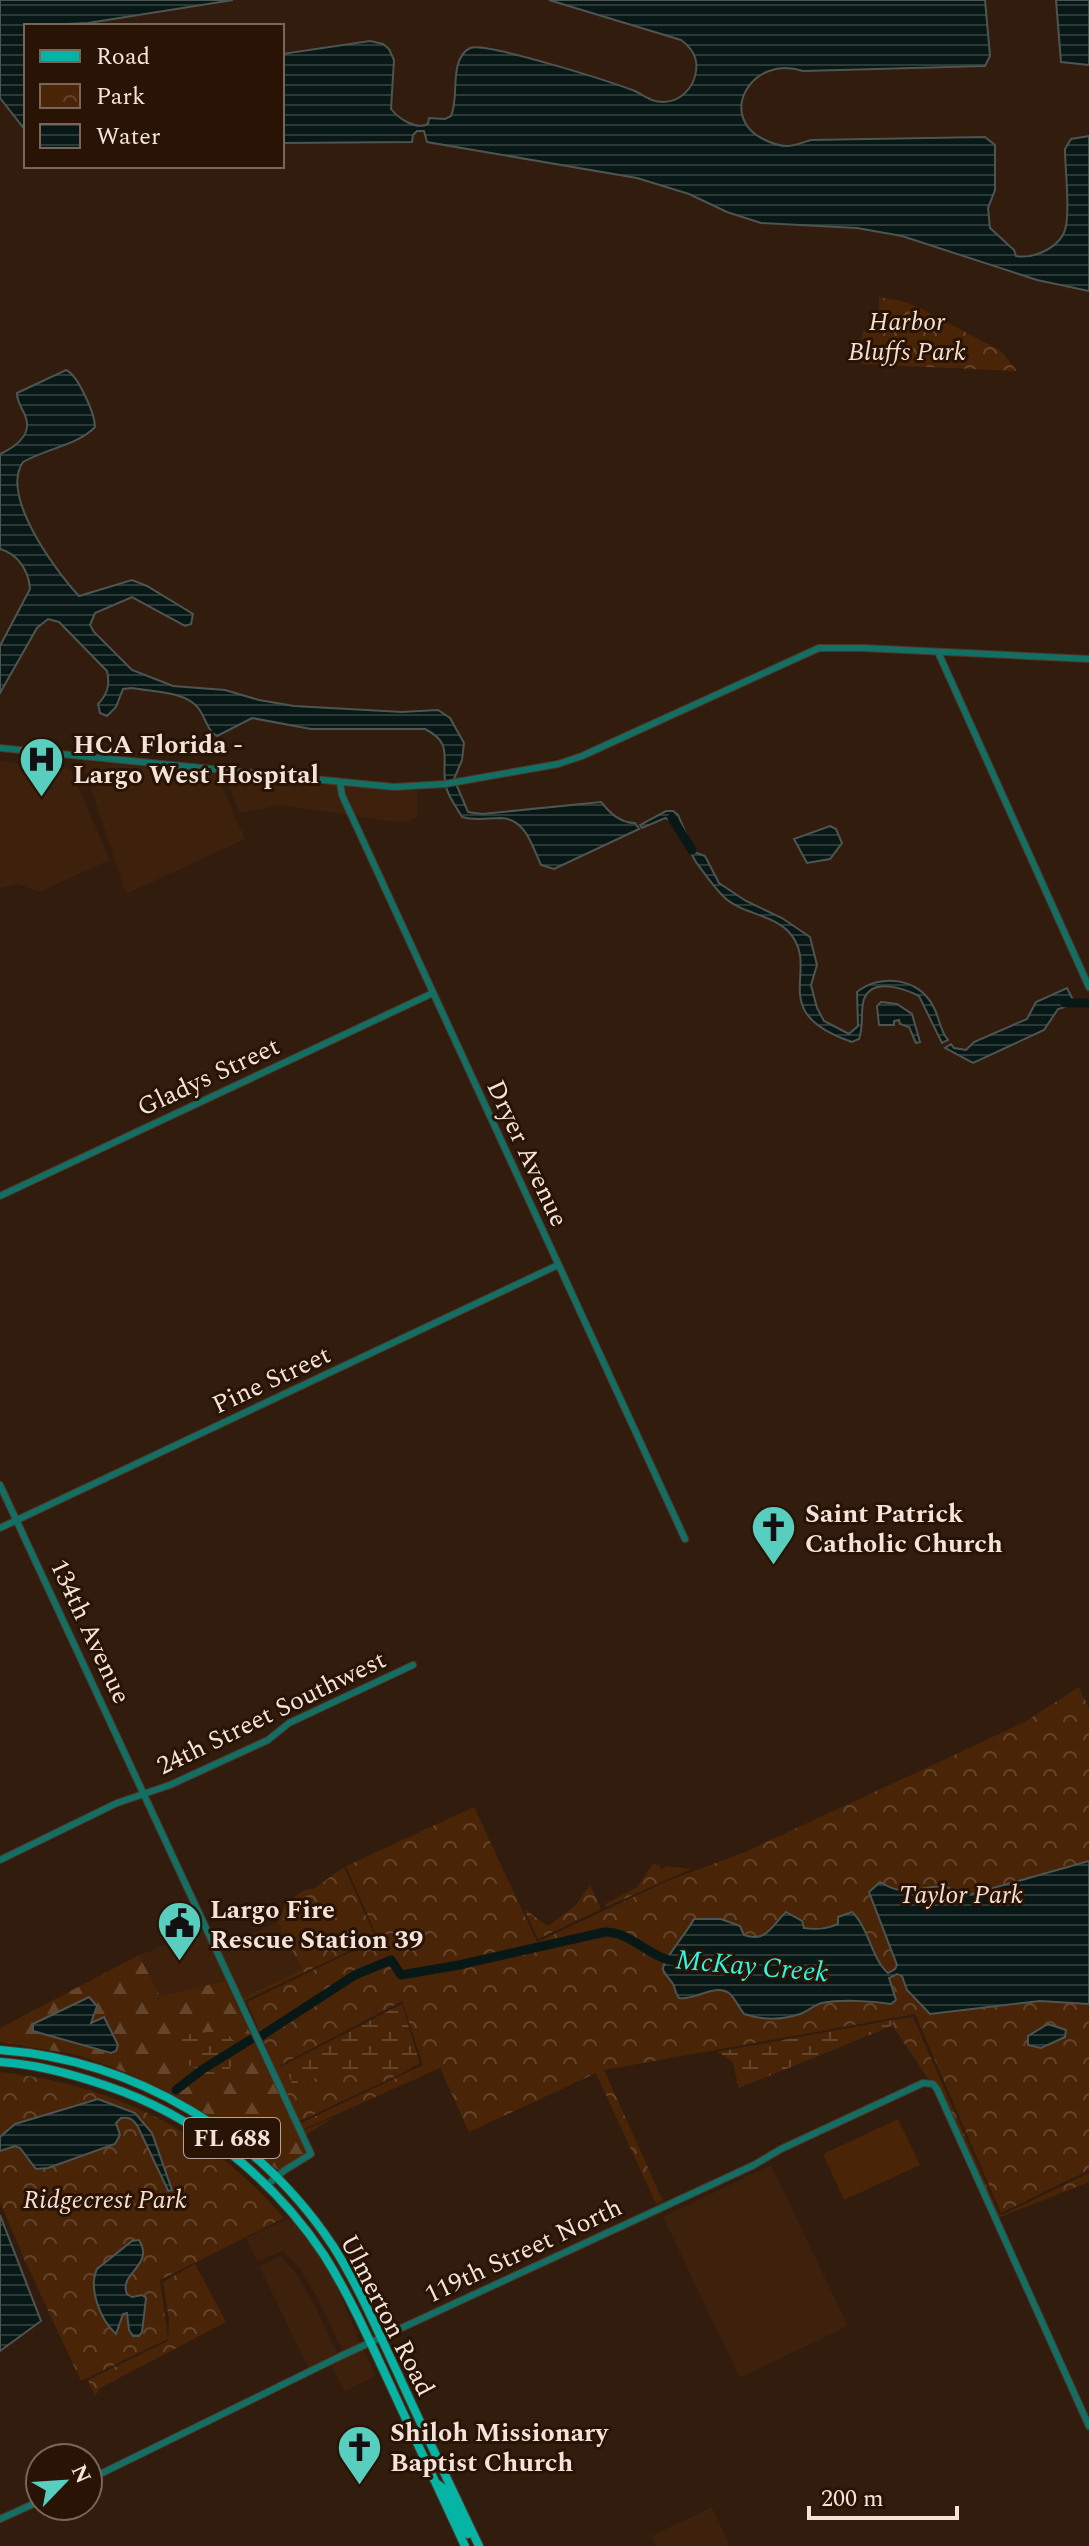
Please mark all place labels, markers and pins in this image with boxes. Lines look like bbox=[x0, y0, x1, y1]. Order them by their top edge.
place label: HCA Florida - Largo West Hospital bbox=[73, 725, 319, 795]
hospital icon: HCA Florida - Largo West Hospital bbox=[18, 735, 66, 798]
place label: Saint Patrick Catholic Church bbox=[805, 1494, 1003, 1564]
church icon: Saint Patrick Catholic Church bbox=[750, 1504, 798, 1567]
place label: Largo Fire Rescue Station 39 bbox=[210, 1890, 423, 1960]
public building icon: Largo Fire Rescue Station 39 bbox=[155, 1900, 203, 1963]
place label: Shiloh Missionary Baptist Church bbox=[390, 2413, 609, 2483]
church icon: Shiloh Missionary Baptist Church bbox=[335, 2423, 383, 2486]

